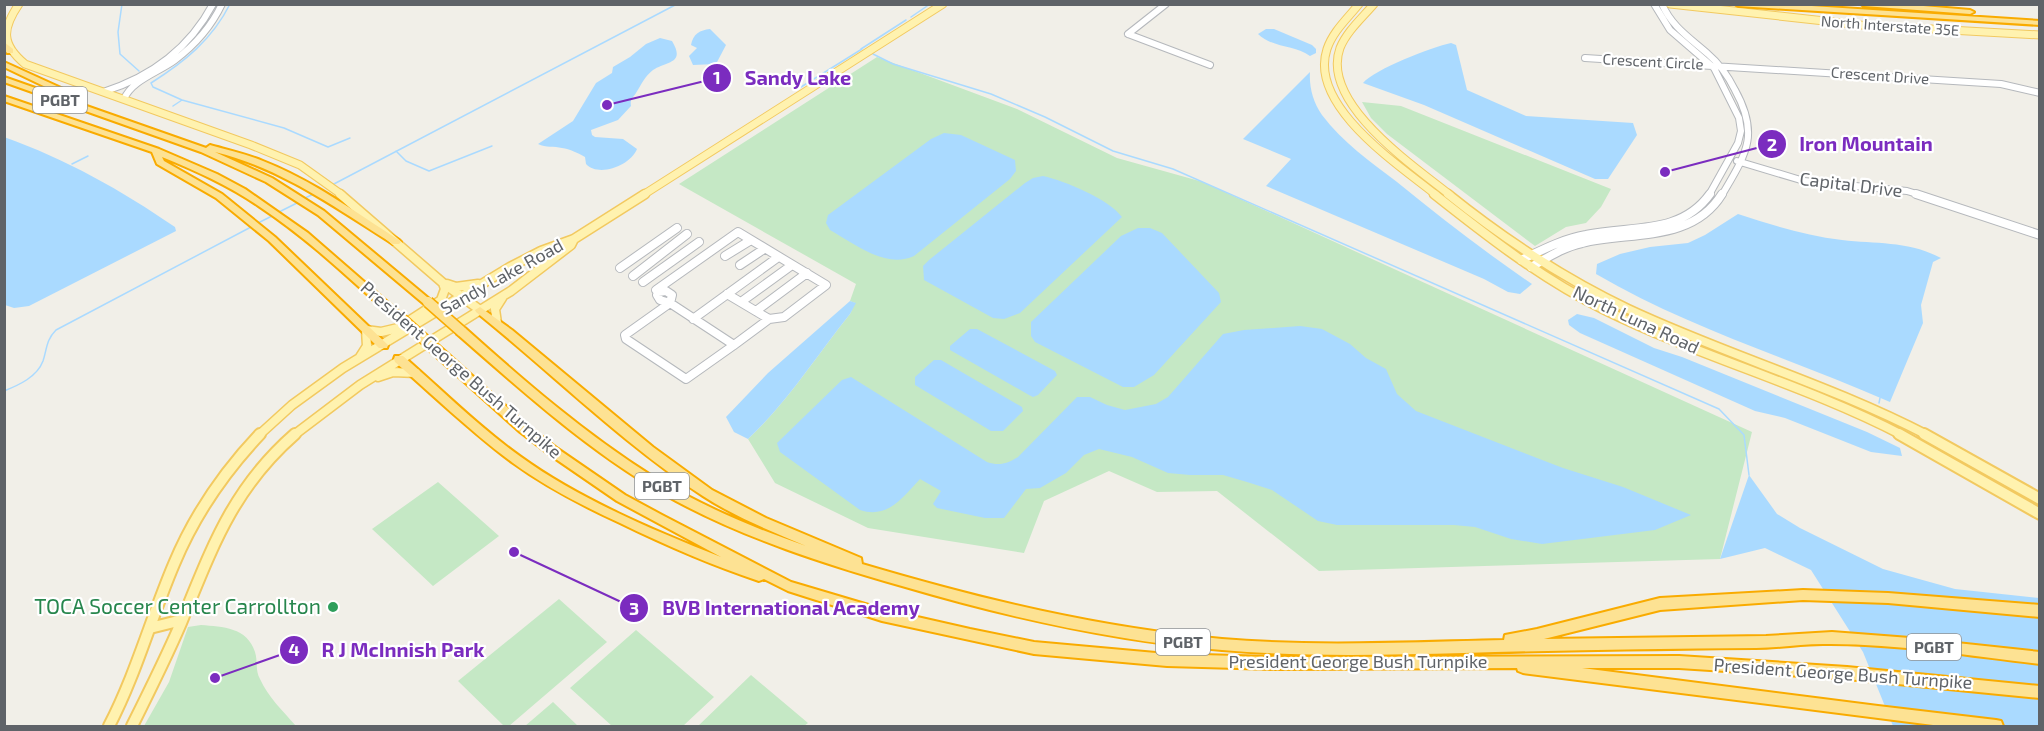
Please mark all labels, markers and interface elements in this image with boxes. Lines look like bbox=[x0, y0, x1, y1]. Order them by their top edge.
street label: North Interstate 35E bbox=[1820, 11, 1960, 39]
street label: Crescent Circle bbox=[1602, 49, 1704, 73]
callout: Sandy Lake bbox=[702, 59, 863, 97]
street label: Crescent Drive bbox=[1830, 63, 1930, 87]
text: Sandy Lake bbox=[745, 65, 851, 90]
text: 1 bbox=[713, 66, 721, 88]
road number: PGBT bbox=[33, 87, 87, 113]
callout: Iron Mountain bbox=[1757, 125, 1945, 163]
text: Iron Mountain bbox=[1799, 131, 1933, 155]
text: 2 bbox=[1767, 133, 1777, 155]
street label: Capital Drive bbox=[1798, 167, 1904, 201]
street label: Sandy Lake Road bbox=[436, 233, 567, 319]
street label: President George Bush Turnpike bbox=[357, 276, 567, 463]
street label: North Luna Road bbox=[1570, 280, 1703, 358]
road number: PGBT bbox=[635, 473, 689, 499]
callout: BVB International Academy bbox=[619, 589, 932, 627]
place label: TOCA Soccer Center Carrollton bbox=[34, 593, 321, 618]
text: BVB International Academy bbox=[662, 595, 920, 620]
text: 3 bbox=[629, 597, 639, 619]
marker: TOCA Soccer Center Carrollton bbox=[326, 600, 340, 614]
road number: PGBT bbox=[1156, 629, 1210, 655]
callout: R J McInnish Park bbox=[279, 631, 496, 669]
road number: PGBT bbox=[1907, 634, 1961, 660]
text: R J McInnish Park bbox=[322, 637, 485, 661]
text: 4 bbox=[288, 638, 300, 660]
street label: President George Bush Turnpike bbox=[1228, 650, 1488, 672]
street label: President George Bush Turnpike bbox=[1713, 653, 1973, 693]

